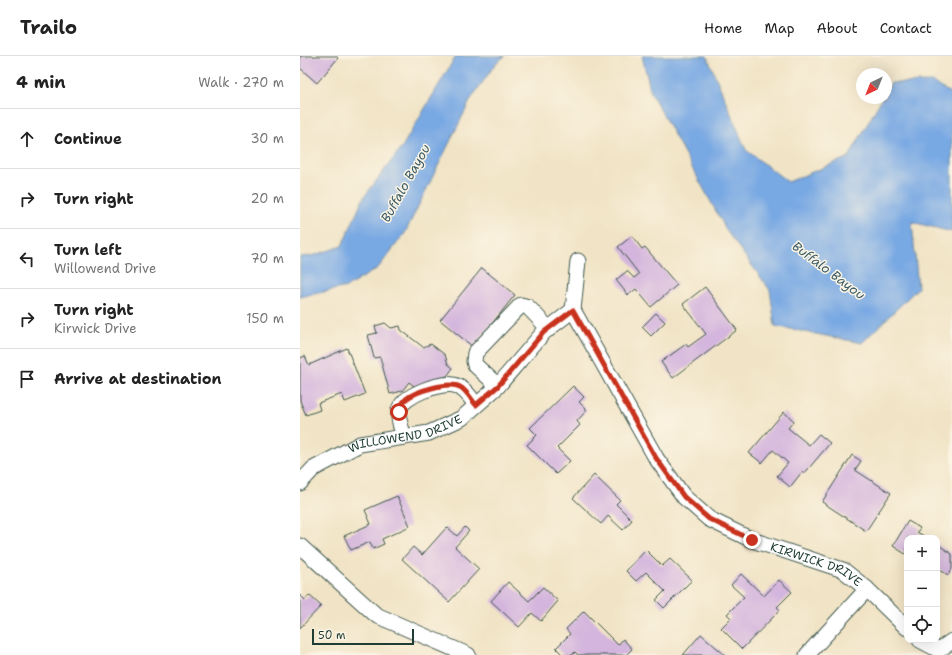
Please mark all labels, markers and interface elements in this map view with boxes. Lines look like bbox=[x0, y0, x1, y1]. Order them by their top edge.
text: Trailo bbox=[20, 15, 77, 40]
text: Home bbox=[704, 19, 743, 37]
text: Map bbox=[765, 19, 795, 37]
text: About bbox=[817, 19, 858, 37]
text: Contact bbox=[880, 19, 932, 37]
north arrow bbox=[856, 68, 892, 104]
text: 4 min bbox=[16, 71, 66, 93]
text: Walk · 270 m bbox=[198, 74, 284, 91]
icon: ahead bbox=[16, 128, 38, 150]
text: Continue bbox=[54, 129, 122, 149]
text: 30 m bbox=[250, 130, 284, 147]
water label: Buffalo Bayou bbox=[377, 141, 434, 225]
icon: right bbox=[16, 188, 38, 210]
text: Turn right bbox=[54, 189, 134, 209]
text: 20 m bbox=[251, 190, 284, 207]
water label: Buffalo Bayou bbox=[789, 237, 869, 304]
text: Turn left bbox=[54, 240, 122, 260]
icon: left bbox=[16, 248, 38, 270]
text: 70 m bbox=[250, 250, 284, 267]
text: Willowend Drive bbox=[54, 260, 156, 277]
text: Turn right bbox=[54, 300, 134, 320]
icon: right bbox=[16, 308, 38, 330]
text: 150 m bbox=[246, 310, 284, 327]
text: Kirwick Drive bbox=[54, 320, 137, 337]
icon: arrive bbox=[16, 368, 38, 390]
text: Arrive at destination bbox=[54, 369, 222, 389]
route start bbox=[390, 403, 408, 421]
street label: WILLOWEND DRIVE bbox=[345, 411, 465, 457]
route end bbox=[743, 531, 761, 549]
map controls bbox=[904, 535, 940, 643]
button: + bbox=[904, 535, 940, 571]
street label: KIRWICK DRIVE bbox=[768, 539, 865, 590]
button: − bbox=[904, 571, 940, 607]
button: locate bbox=[904, 607, 940, 643]
scale bar bbox=[312, 627, 414, 646]
text: 50 m bbox=[318, 628, 346, 643]

